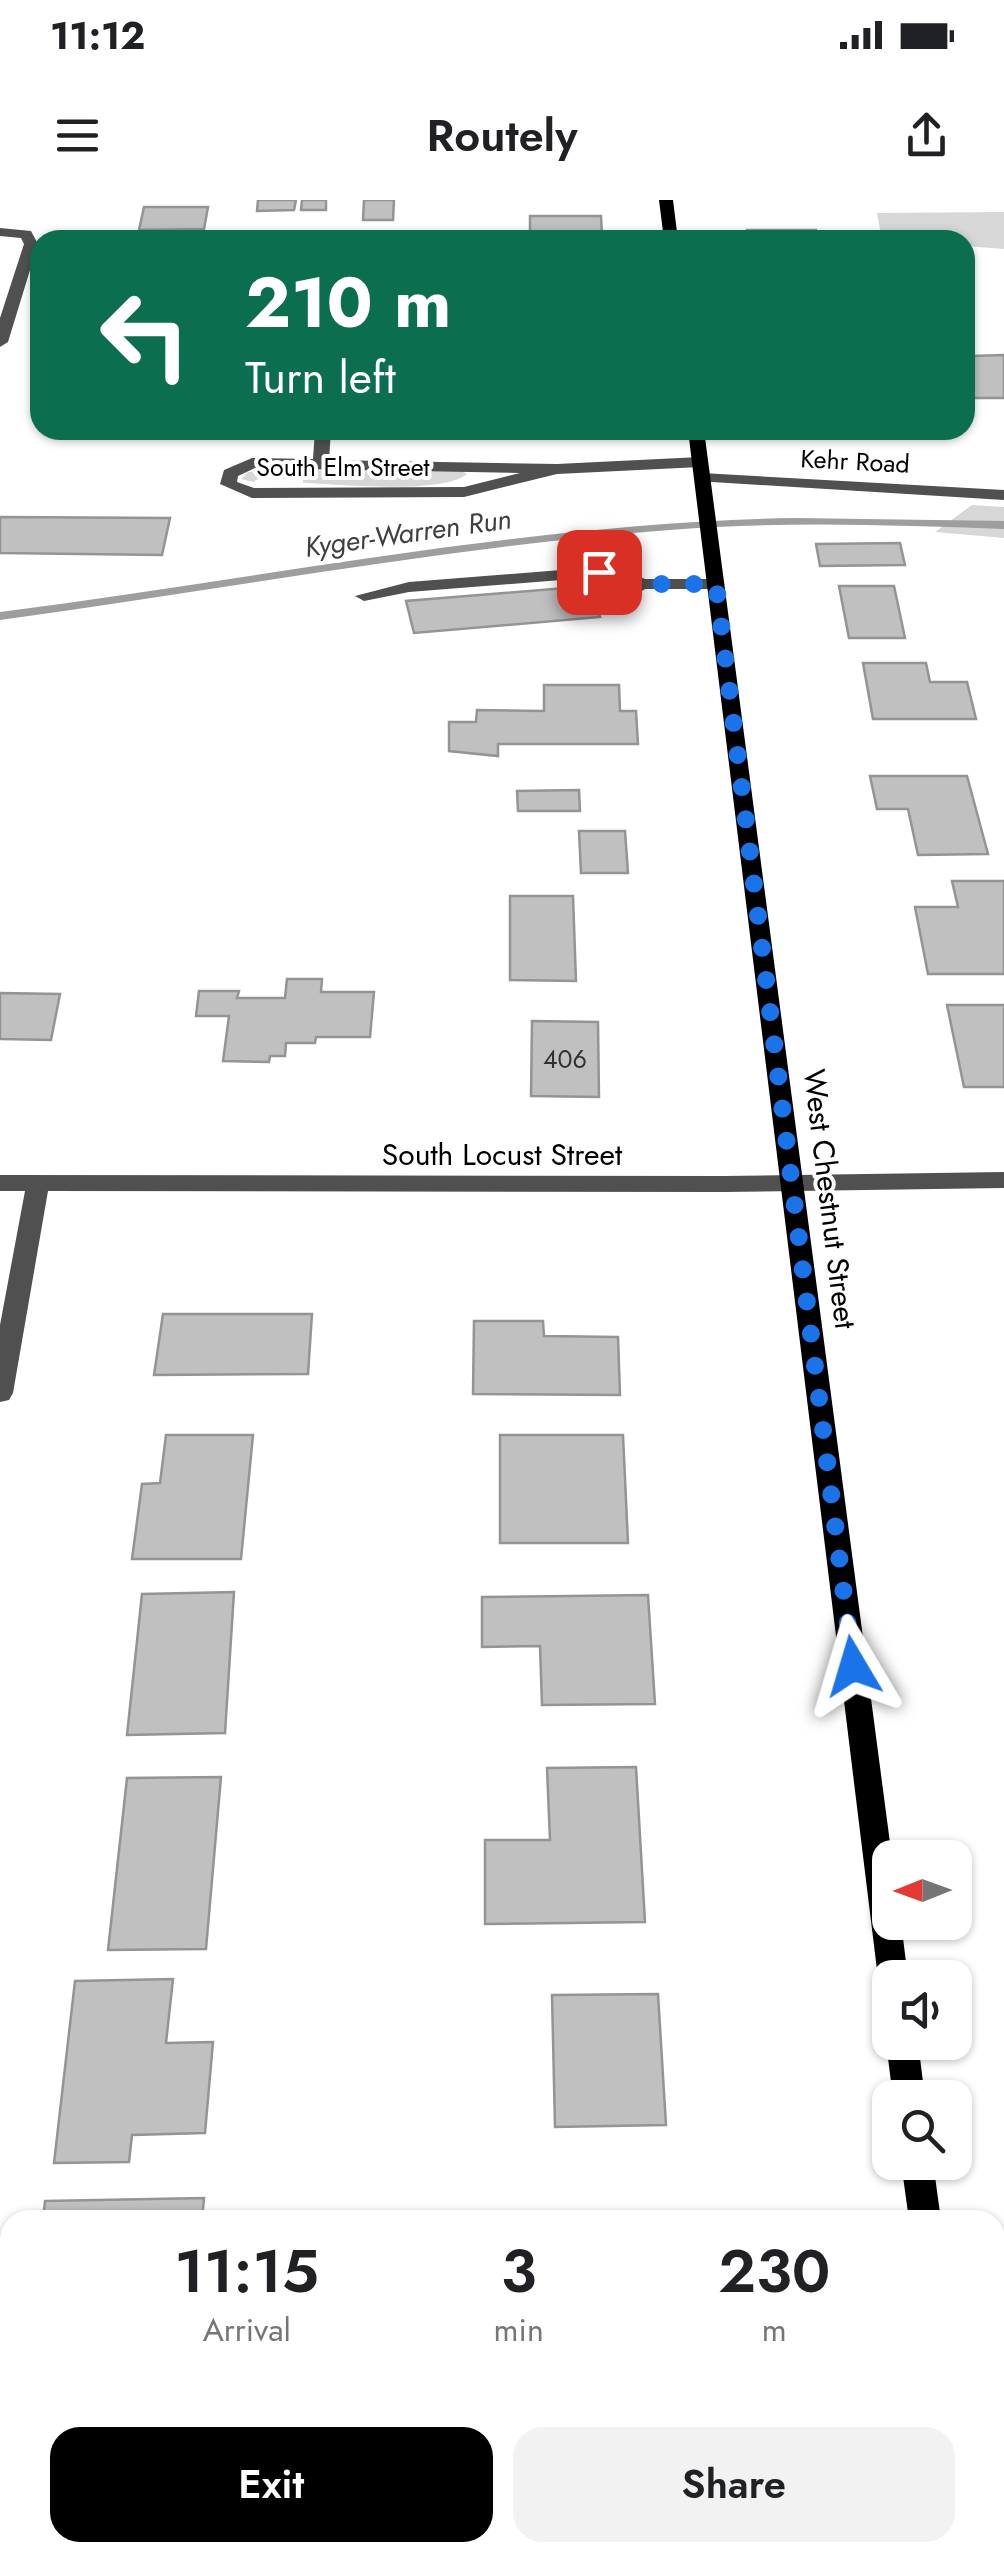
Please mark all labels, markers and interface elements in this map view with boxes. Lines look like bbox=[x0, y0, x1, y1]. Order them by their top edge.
text: 11:12 bbox=[50, 8, 145, 63]
text: Routely bbox=[426, 103, 578, 168]
icon: menu bbox=[50, 108, 105, 163]
icon: share bbox=[899, 108, 954, 163]
text: 210 m bbox=[245, 252, 451, 353]
icon: left bbox=[80, 270, 210, 400]
text: Turn left bbox=[245, 345, 396, 410]
street label: Kehr Road bbox=[799, 440, 911, 482]
street label: South Elm Street bbox=[256, 449, 430, 485]
water label: Kyger-Warren Run bbox=[302, 498, 514, 568]
pin bbox=[557, 530, 642, 615]
icon: arrive bbox=[572, 545, 627, 600]
house number: 406 bbox=[543, 1041, 587, 1077]
street label: West Chestnut Street bbox=[793, 1067, 867, 1332]
street label: South Locust Street bbox=[382, 1133, 623, 1176]
position arrow bbox=[801, 1614, 905, 1718]
north arrow bbox=[872, 1840, 972, 1940]
map controls bbox=[872, 1840, 972, 2180]
button: sound bbox=[872, 1960, 972, 2060]
button: search bbox=[872, 2080, 972, 2180]
text: 11:15 bbox=[175, 2228, 319, 2315]
text: 3 bbox=[501, 2228, 537, 2315]
text: 230 bbox=[718, 2228, 830, 2315]
text: Arrival bbox=[203, 2307, 291, 2353]
text: min bbox=[494, 2307, 544, 2353]
text: m bbox=[762, 2307, 787, 2353]
button: Exit bbox=[50, 2427, 493, 2542]
button: Share bbox=[513, 2427, 955, 2542]

